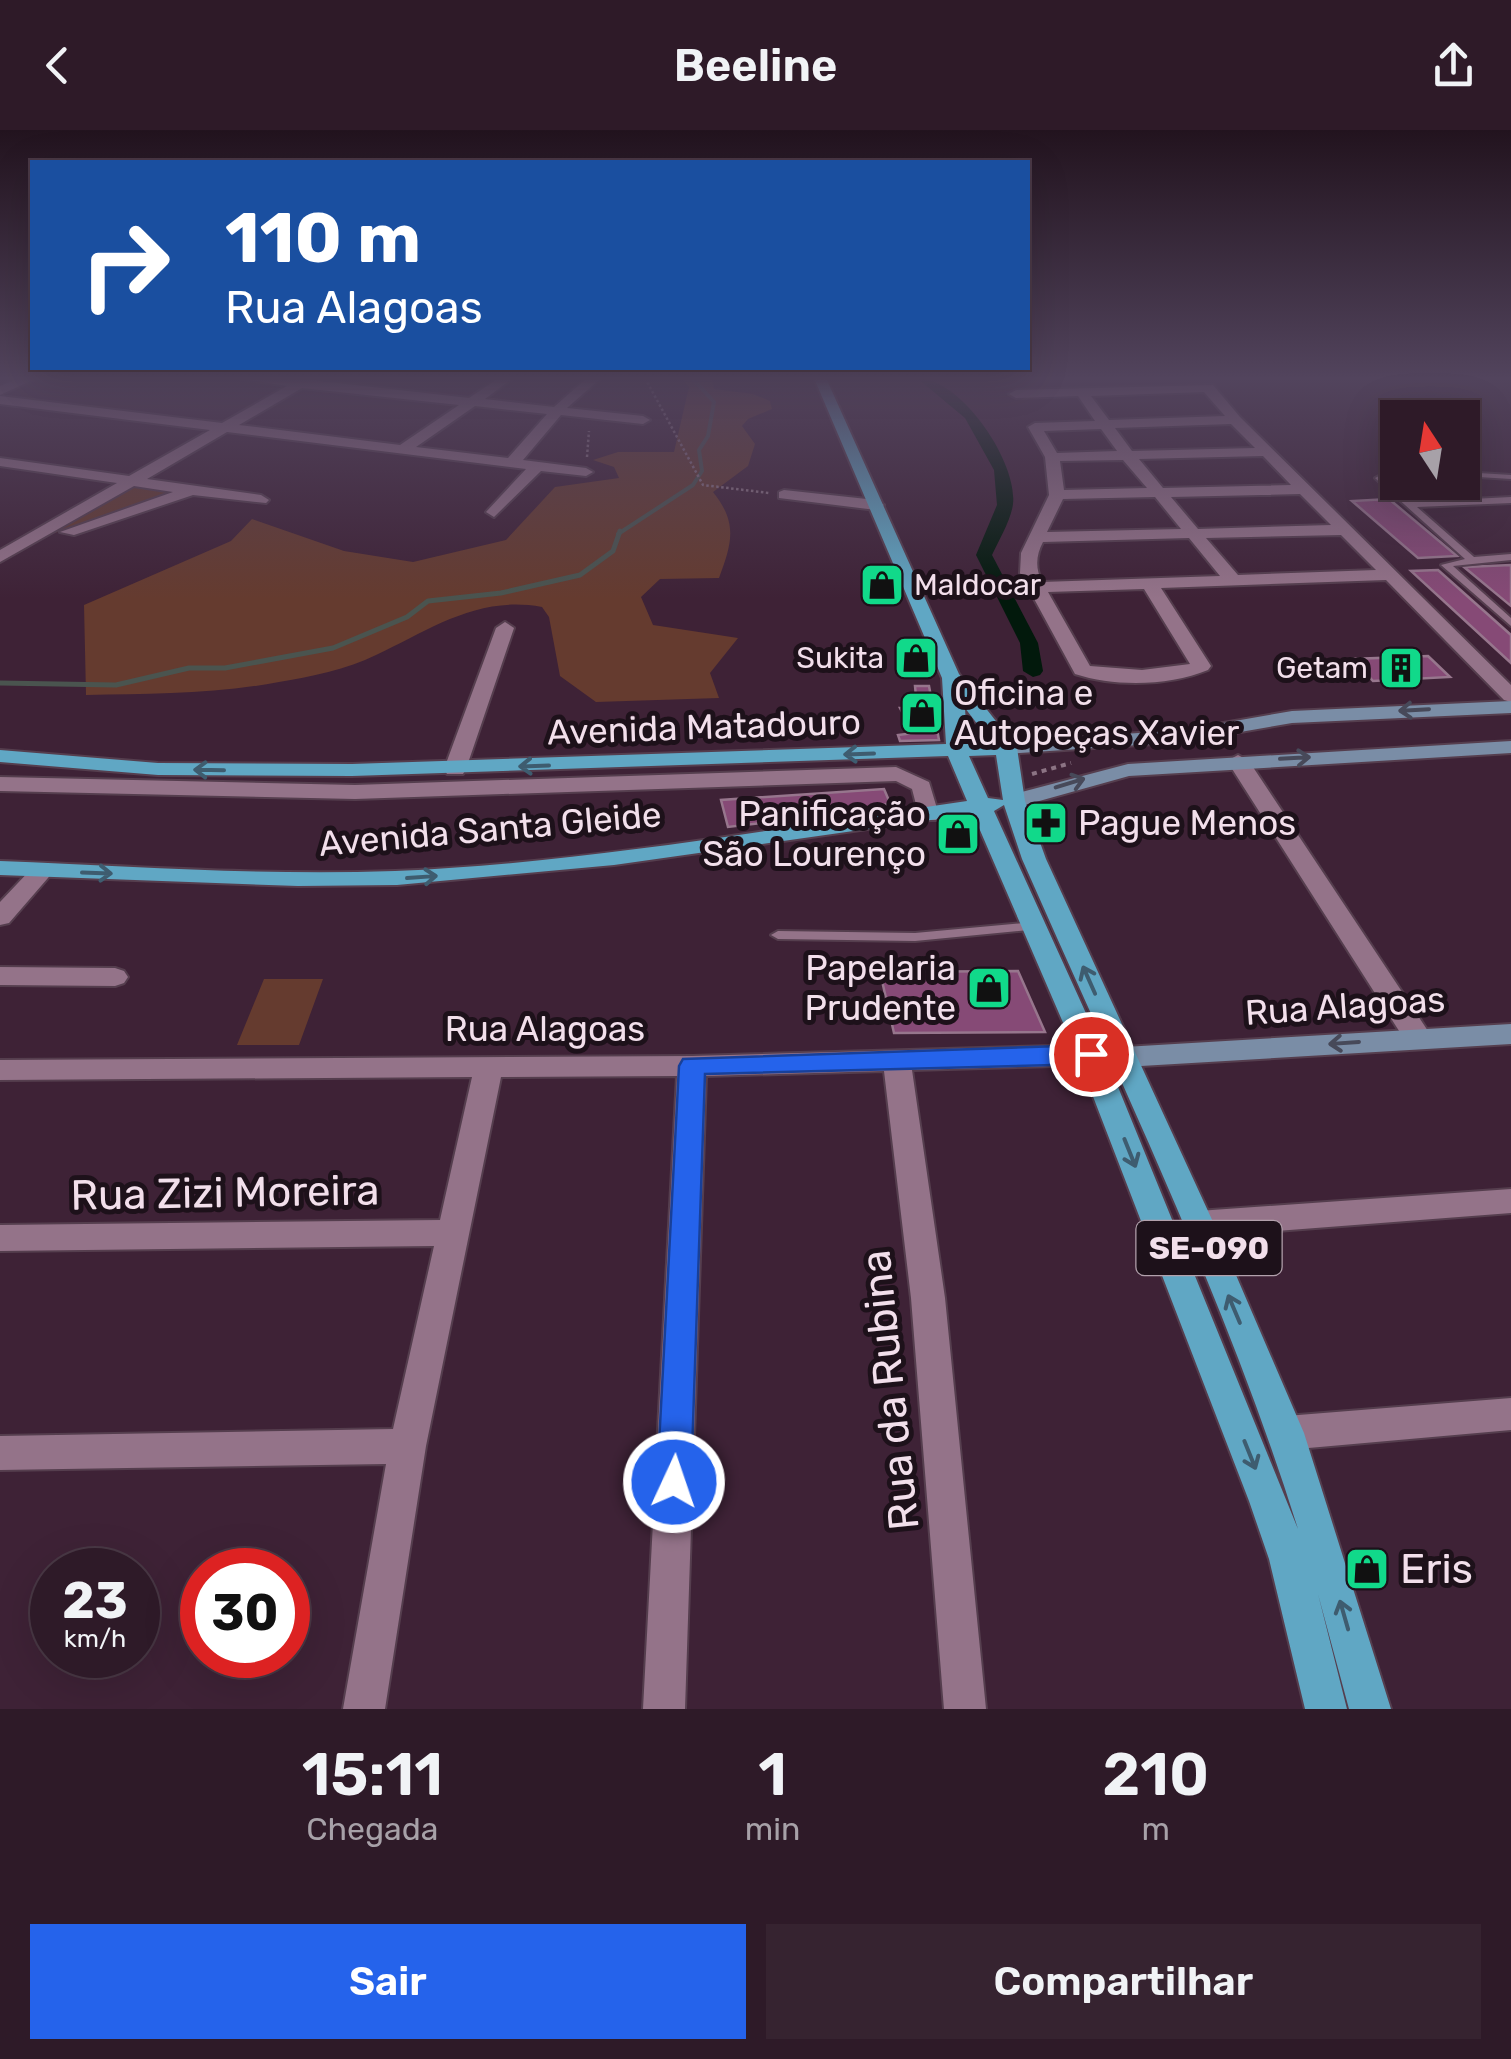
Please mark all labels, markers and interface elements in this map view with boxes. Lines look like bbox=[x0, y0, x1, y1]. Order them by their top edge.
icon: back bbox=[30, 38, 85, 93]
icon: share bbox=[1426, 38, 1481, 93]
text: Beeline bbox=[674, 39, 837, 92]
text: 110 m bbox=[225, 197, 421, 280]
icon: right bbox=[60, 200, 190, 330]
text: Rua Alagoas bbox=[225, 281, 483, 334]
north arrow bbox=[1380, 400, 1480, 500]
map controls bbox=[1380, 400, 1480, 500]
shop icon: Maldocar bbox=[859, 562, 905, 608]
place label: Maldocar bbox=[914, 567, 1042, 603]
shop icon: Sukita bbox=[893, 635, 939, 681]
place label: Sukita bbox=[796, 640, 884, 676]
building icon: Getam bbox=[1378, 645, 1424, 691]
place label: Getam bbox=[1276, 650, 1368, 686]
place label: Oficina e Autopeças Xavier bbox=[954, 672, 1239, 754]
shop icon: Oficina e Autopeças Xavier bbox=[899, 690, 945, 736]
street label: Avenida Matadouro bbox=[546, 701, 862, 753]
one-way arrow bbox=[1398, 701, 1430, 720]
one-way arrow bbox=[843, 744, 875, 763]
one-way arrow bbox=[1278, 748, 1310, 767]
one-way arrow bbox=[519, 757, 551, 776]
one-way arrow bbox=[194, 760, 226, 779]
one-way arrow bbox=[1054, 773, 1086, 791]
street label: Avenida Santa Gleide bbox=[317, 793, 663, 865]
place label: Panificação São Lourenço bbox=[703, 793, 926, 875]
pharmacy icon: Pague Menos bbox=[1023, 800, 1069, 846]
place label: Pague Menos bbox=[1078, 802, 1296, 844]
shop icon: Panificação São Lourenço bbox=[935, 811, 981, 857]
one-way arrow bbox=[81, 863, 113, 882]
one-way arrow bbox=[406, 867, 438, 886]
place label: Papelaria Prudente bbox=[804, 947, 956, 1029]
shop icon: Papelaria Prudente bbox=[966, 965, 1012, 1011]
one-way arrow bbox=[1079, 965, 1097, 996]
street label: Rua Alagoas bbox=[1244, 978, 1446, 1034]
street label: Rua Alagoas bbox=[445, 1008, 645, 1050]
pin bbox=[1049, 1012, 1134, 1097]
icon: arrive bbox=[1064, 1027, 1119, 1082]
one-way arrow bbox=[1328, 1034, 1360, 1053]
one-way arrow bbox=[1122, 1137, 1140, 1168]
street label: Rua Zizi Moreira bbox=[70, 1165, 380, 1221]
road number: SE-090 bbox=[1136, 1221, 1282, 1275]
street label: Rua da Rubina bbox=[850, 1247, 930, 1533]
one-way arrow bbox=[1224, 1295, 1242, 1325]
position arrow bbox=[622, 1430, 726, 1534]
one-way arrow bbox=[1243, 1439, 1261, 1470]
place label: Eris bbox=[1400, 1544, 1473, 1594]
shop icon: Eris bbox=[1344, 1546, 1390, 1592]
speed limit sign: 30 bbox=[180, 1548, 310, 1678]
text: 23 bbox=[62, 1571, 128, 1631]
one-way arrow bbox=[1334, 1600, 1352, 1631]
text: km/h bbox=[64, 1624, 126, 1653]
text: 15:11 bbox=[302, 1739, 443, 1810]
text: 1 bbox=[758, 1739, 787, 1810]
text: 210 bbox=[1102, 1739, 1209, 1810]
text: Chegada bbox=[306, 1810, 439, 1848]
text: min bbox=[745, 1810, 800, 1848]
text: m bbox=[1141, 1810, 1170, 1848]
button: Sair bbox=[30, 1924, 746, 2039]
button: Compartilhar bbox=[766, 1924, 1481, 2039]

